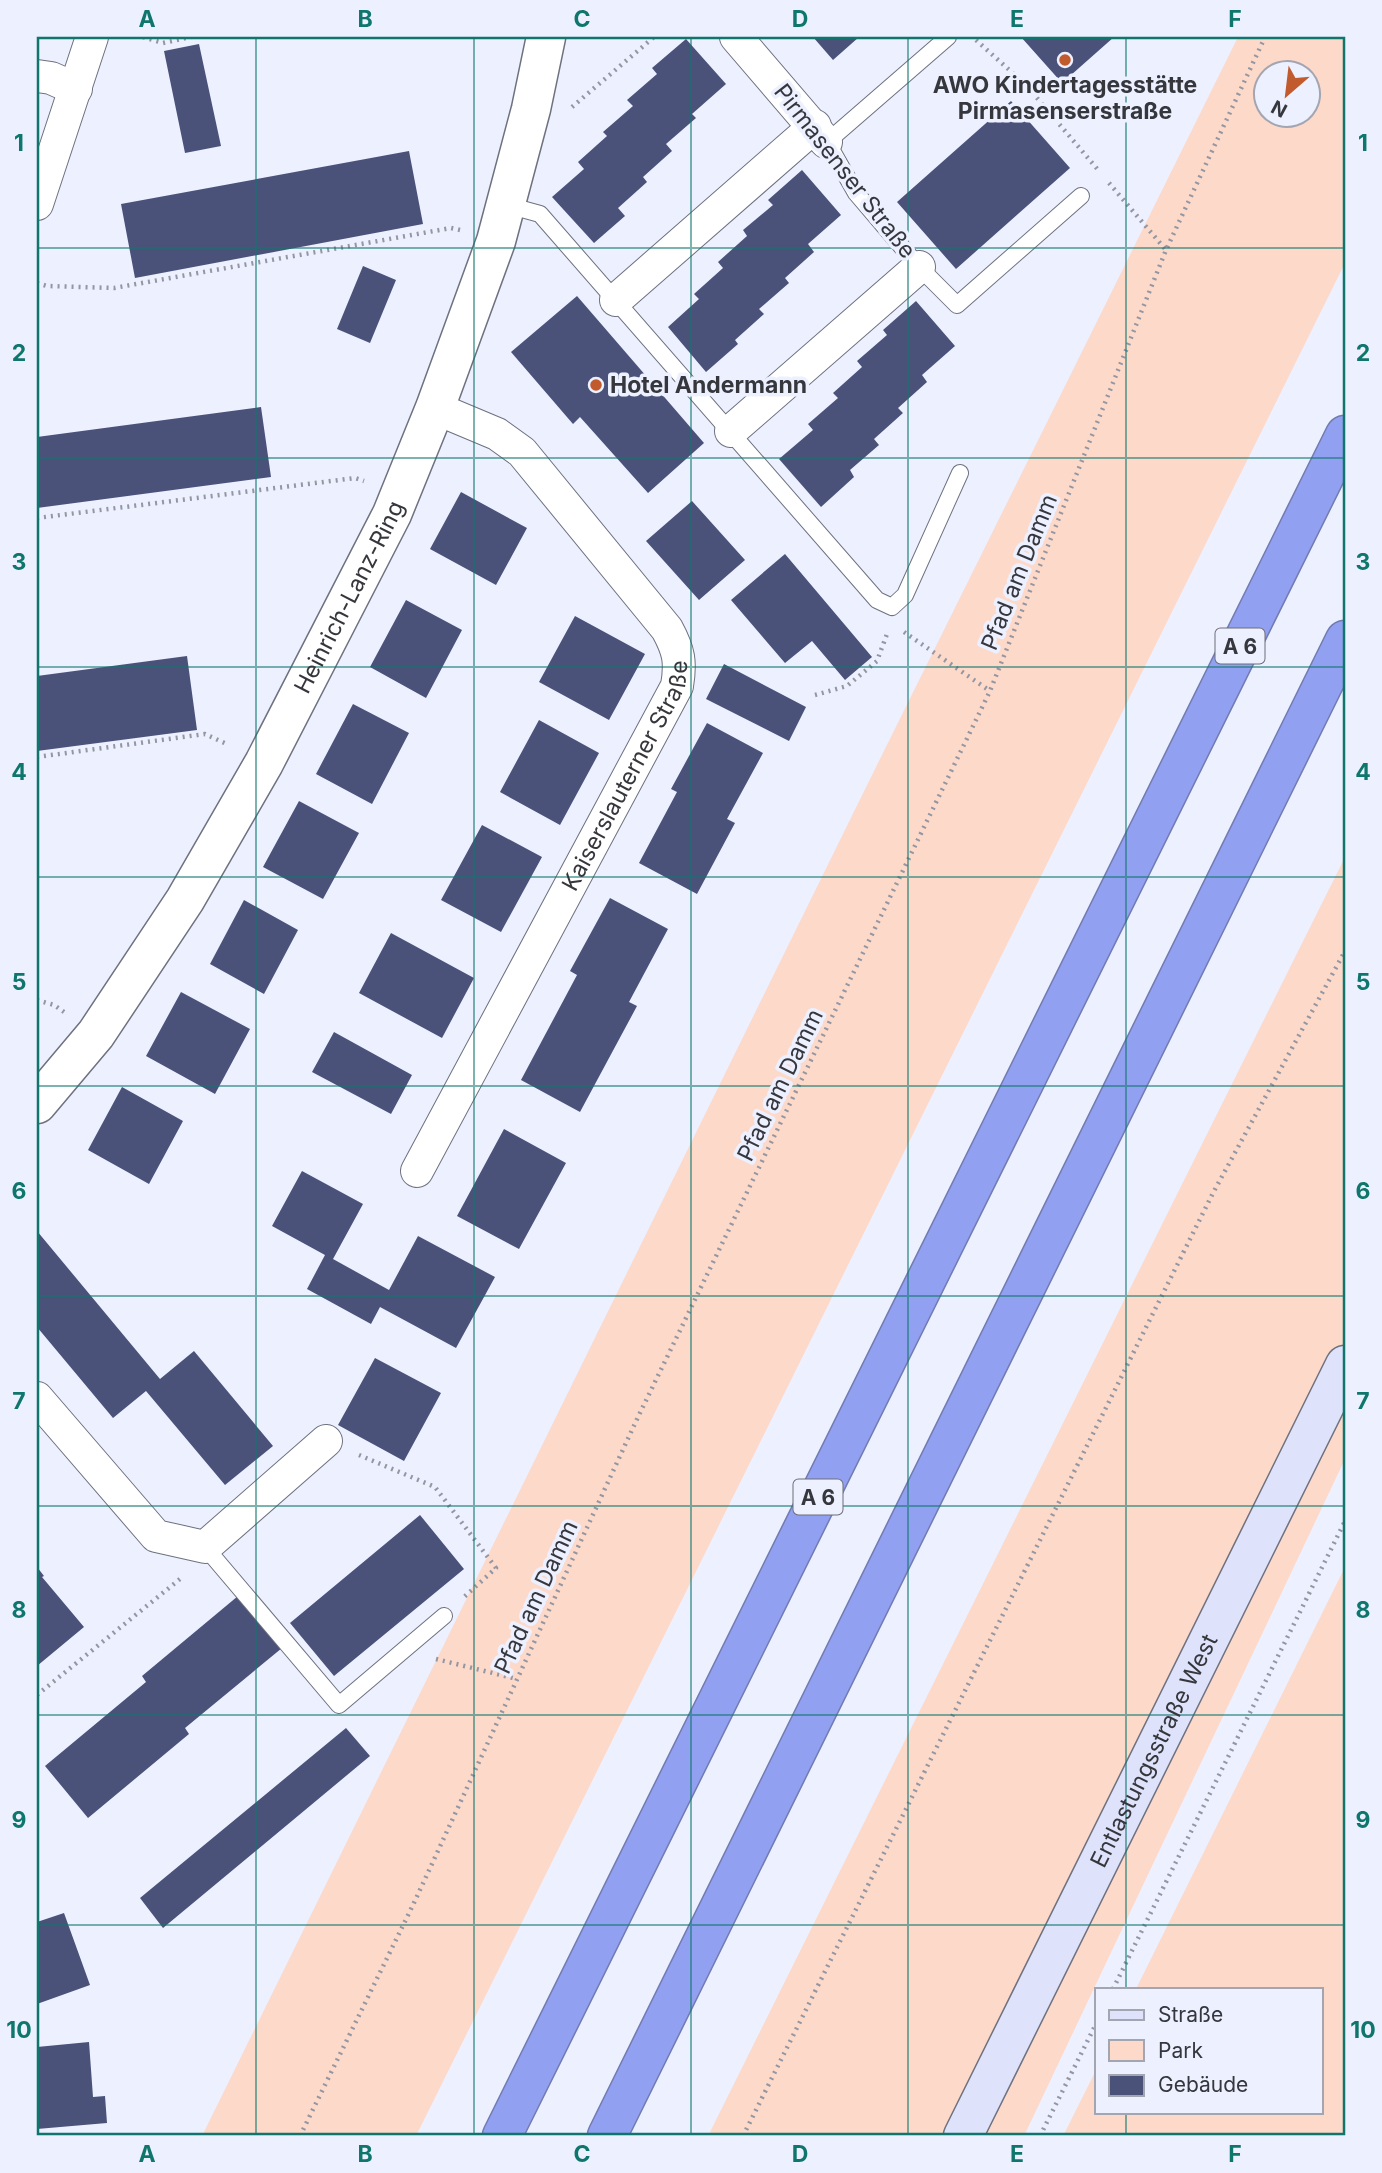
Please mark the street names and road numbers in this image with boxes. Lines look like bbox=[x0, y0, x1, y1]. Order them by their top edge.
street label: Pirmasenser Straße bbox=[768, 78, 922, 264]
street label: Pfad am Damm bbox=[975, 490, 1063, 654]
street label: Heinrich-Lanz-Ring bbox=[288, 497, 410, 698]
road number: A 6 bbox=[1216, 628, 1264, 664]
street label: Kaiserslauterner Straße bbox=[556, 660, 693, 896]
street label: Pfad am Damm bbox=[731, 1004, 829, 1166]
road number: A 6 bbox=[794, 1480, 842, 1514]
street label: Pfad am Damm bbox=[488, 1516, 584, 1678]
street label: Entlastungsstraße West bbox=[1084, 1629, 1224, 1872]

